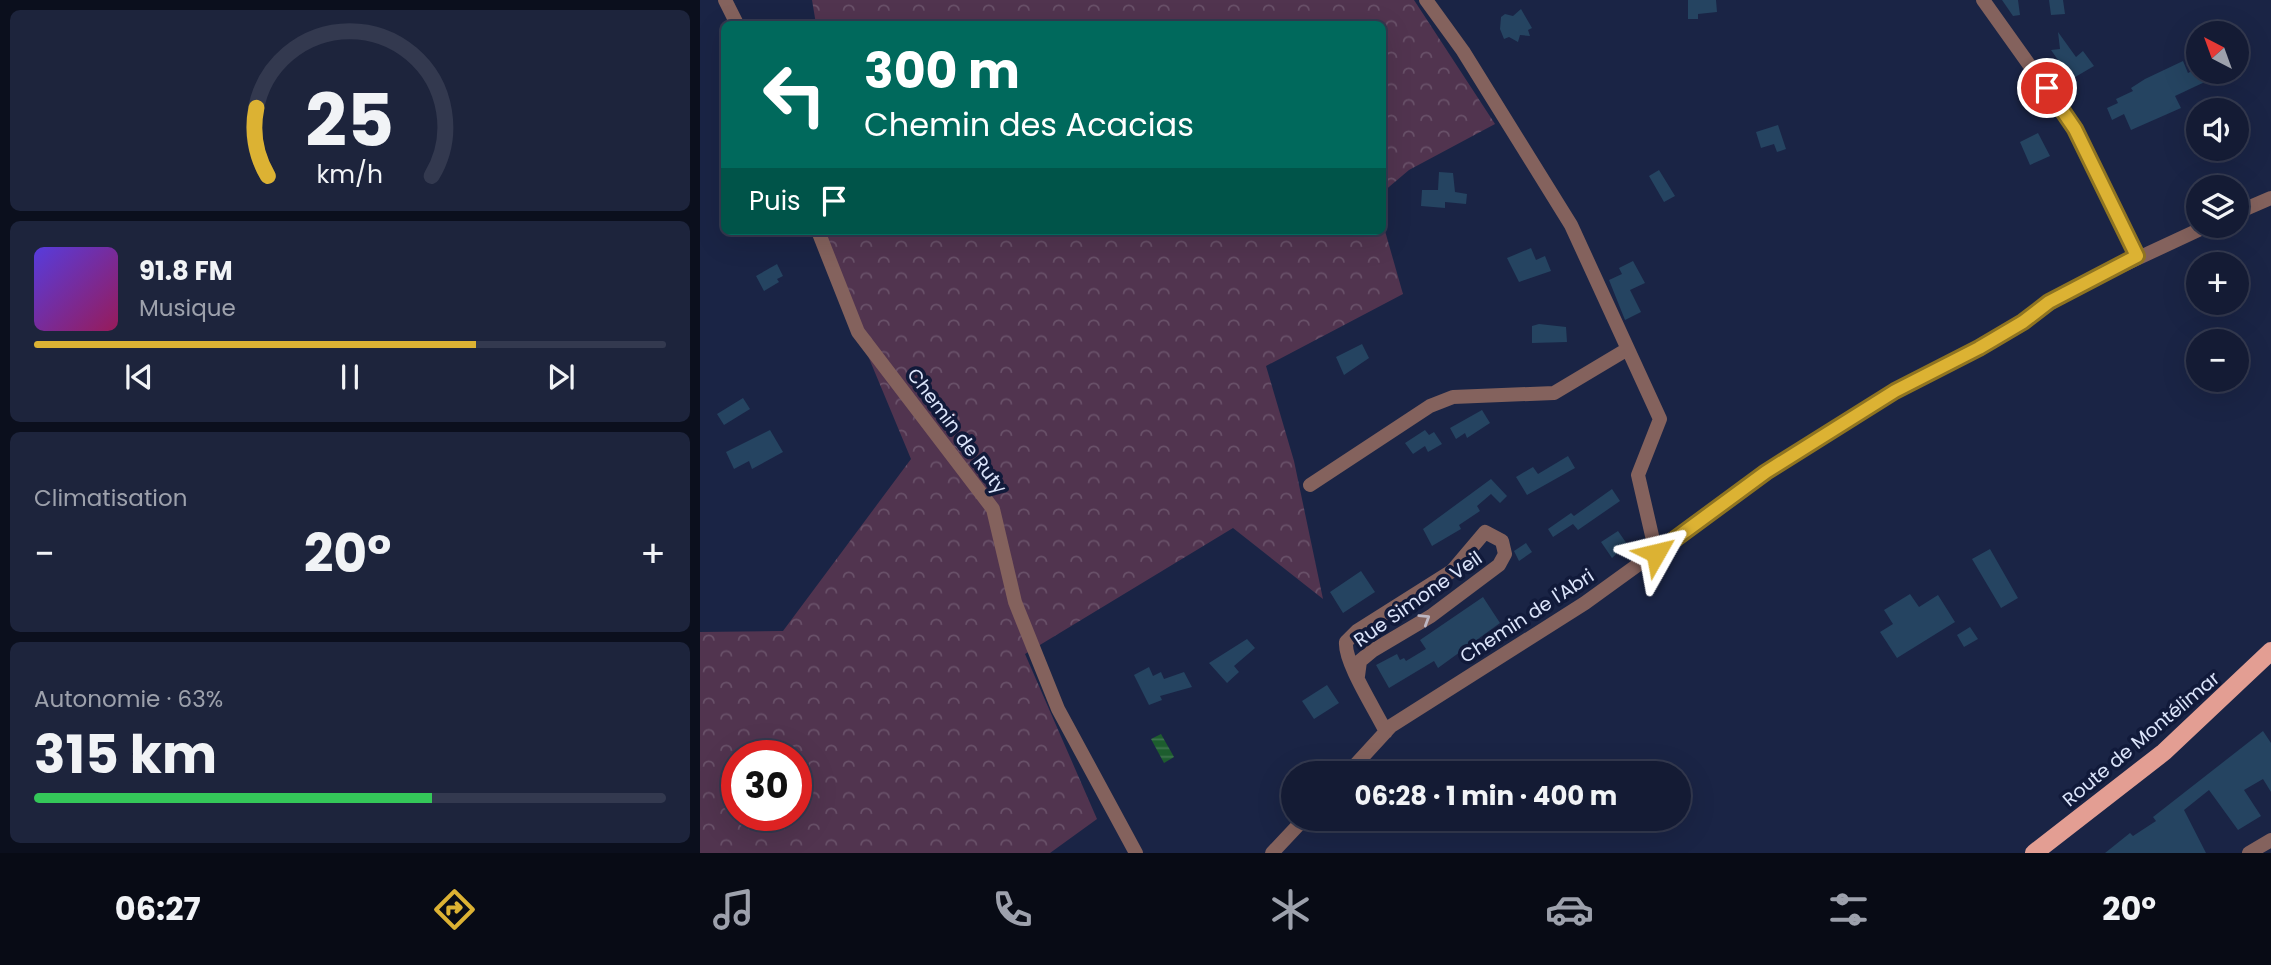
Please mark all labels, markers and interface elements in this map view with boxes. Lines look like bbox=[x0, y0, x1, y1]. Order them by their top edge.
north arrow bbox=[2186, 21, 2249, 84]
map controls bbox=[2186, 21, 2249, 392]
text: 300 m bbox=[864, 37, 1020, 105]
icon: left bbox=[749, 49, 840, 140]
pin bbox=[2017, 58, 2077, 118]
icon: arrive bbox=[2028, 69, 2066, 107]
text: 25 bbox=[306, 71, 394, 172]
button: sound bbox=[2186, 98, 2249, 161]
text: Chemin des Acacias bbox=[864, 102, 1194, 147]
text: km/h bbox=[317, 157, 383, 192]
button: layers bbox=[2186, 175, 2249, 238]
icon: arrive bbox=[815, 182, 853, 220]
text: Puis bbox=[749, 183, 801, 219]
button: + bbox=[2186, 252, 2249, 315]
text: 91.8 FM bbox=[139, 253, 233, 289]
text: Musique bbox=[139, 292, 236, 324]
button: − bbox=[2186, 329, 2249, 392]
icon: previous bbox=[120, 358, 158, 396]
icon: pause bbox=[331, 358, 369, 396]
icon: next bbox=[542, 358, 580, 396]
street label: Chemin de Ruty bbox=[901, 363, 1013, 500]
text: Climatisation bbox=[34, 482, 187, 514]
position arrow bbox=[1619, 516, 1693, 590]
text: 20° bbox=[304, 517, 391, 590]
text: − bbox=[34, 527, 55, 580]
text: + bbox=[640, 527, 666, 580]
street label: Rue Simone Veil bbox=[1348, 545, 1488, 653]
street label: Chemin de l'Abri bbox=[1455, 562, 1599, 670]
one-way arrow bbox=[1418, 615, 1431, 628]
street label: Route de Montélimar bbox=[2057, 665, 2225, 813]
text: Autonomie · 63% bbox=[34, 683, 223, 715]
text: 315 km bbox=[34, 718, 217, 791]
speed limit sign: 30 bbox=[721, 740, 812, 831]
text: 06:28 · 1 min · 400 m bbox=[1355, 778, 1617, 814]
icon: directions bbox=[430, 885, 479, 934]
icon: music bbox=[709, 885, 758, 934]
icon: phone bbox=[988, 885, 1037, 934]
icon: climate bbox=[1266, 885, 1315, 934]
icon: car bbox=[1545, 885, 1594, 934]
icon: filters bbox=[1824, 885, 1873, 934]
text: 06:27 bbox=[115, 886, 201, 931]
text: 20° bbox=[2102, 886, 2156, 931]

